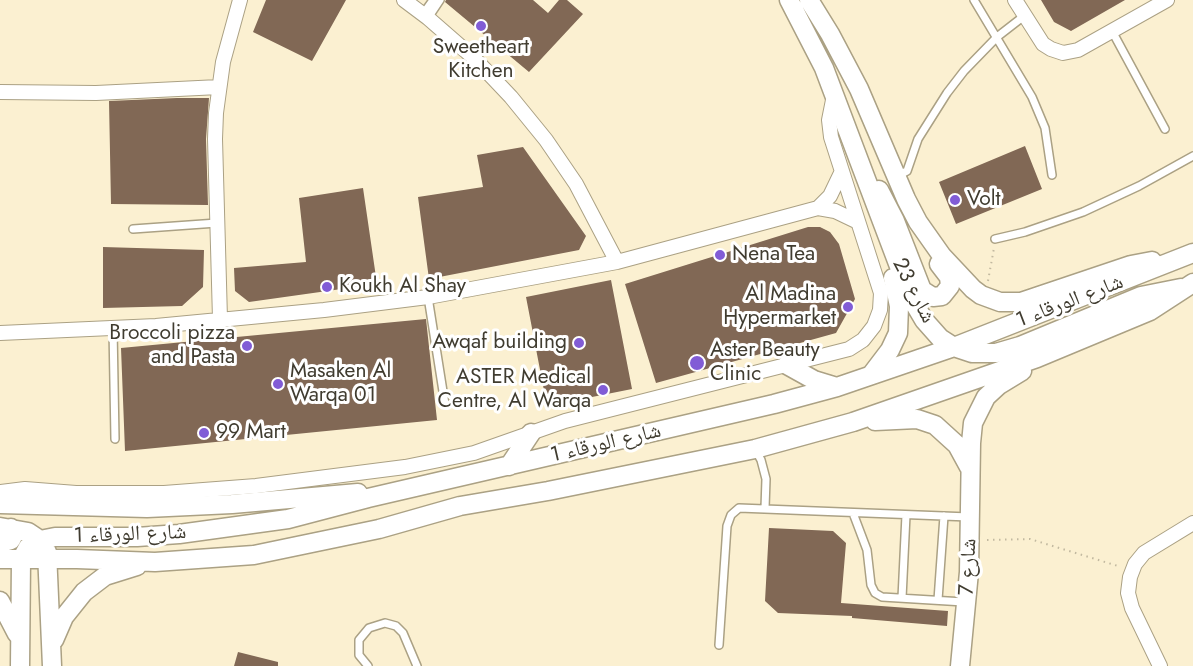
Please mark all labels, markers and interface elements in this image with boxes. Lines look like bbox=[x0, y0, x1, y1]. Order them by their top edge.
marker: Sweetheart Kitchen bbox=[474, 19, 488, 33]
place label: Sweetheart Kitchen bbox=[433, 35, 529, 85]
place label: Volt bbox=[967, 187, 1001, 213]
marker: Volt bbox=[948, 193, 962, 207]
place label: Nena Tea bbox=[732, 242, 815, 268]
marker: Nena Tea bbox=[713, 248, 727, 262]
street label: شارع 23 bbox=[886, 254, 940, 328]
street label: شارع الورقاء 1 bbox=[1013, 270, 1127, 334]
place label: Koukh Al Shay bbox=[339, 274, 466, 300]
marker: Koukh Al Shay bbox=[320, 280, 334, 294]
place label: Al Madina Hypermarket bbox=[723, 282, 836, 332]
marker: Al Madina Hypermarket bbox=[841, 300, 855, 314]
place label: Broccoli pizza and Pasta bbox=[109, 321, 235, 371]
place label: Awqaf building bbox=[432, 330, 567, 356]
marker: Awqaf building bbox=[572, 336, 586, 350]
place label: Aster Beauty Clinic bbox=[710, 338, 820, 388]
marker: Broccoli pizza and Pasta bbox=[240, 339, 254, 353]
marker: Aster Beauty Clinic bbox=[688, 354, 706, 372]
place label: Masaken Al Warqa 01 bbox=[290, 359, 391, 409]
place label: ASTER Medical Centre, Al Warqa bbox=[438, 365, 591, 415]
marker: Masaken Al Warqa 01 bbox=[271, 377, 285, 391]
marker: ASTER Medical Centre, Al Warqa bbox=[596, 383, 610, 397]
street label: شارع الورقاء 1 bbox=[548, 419, 664, 469]
place label: 99 Mart bbox=[216, 420, 286, 446]
marker: 99 Mart bbox=[197, 426, 211, 440]
street label: شارع الورقاء 1 bbox=[73, 520, 187, 550]
street label: شارع 7 bbox=[955, 538, 983, 596]

